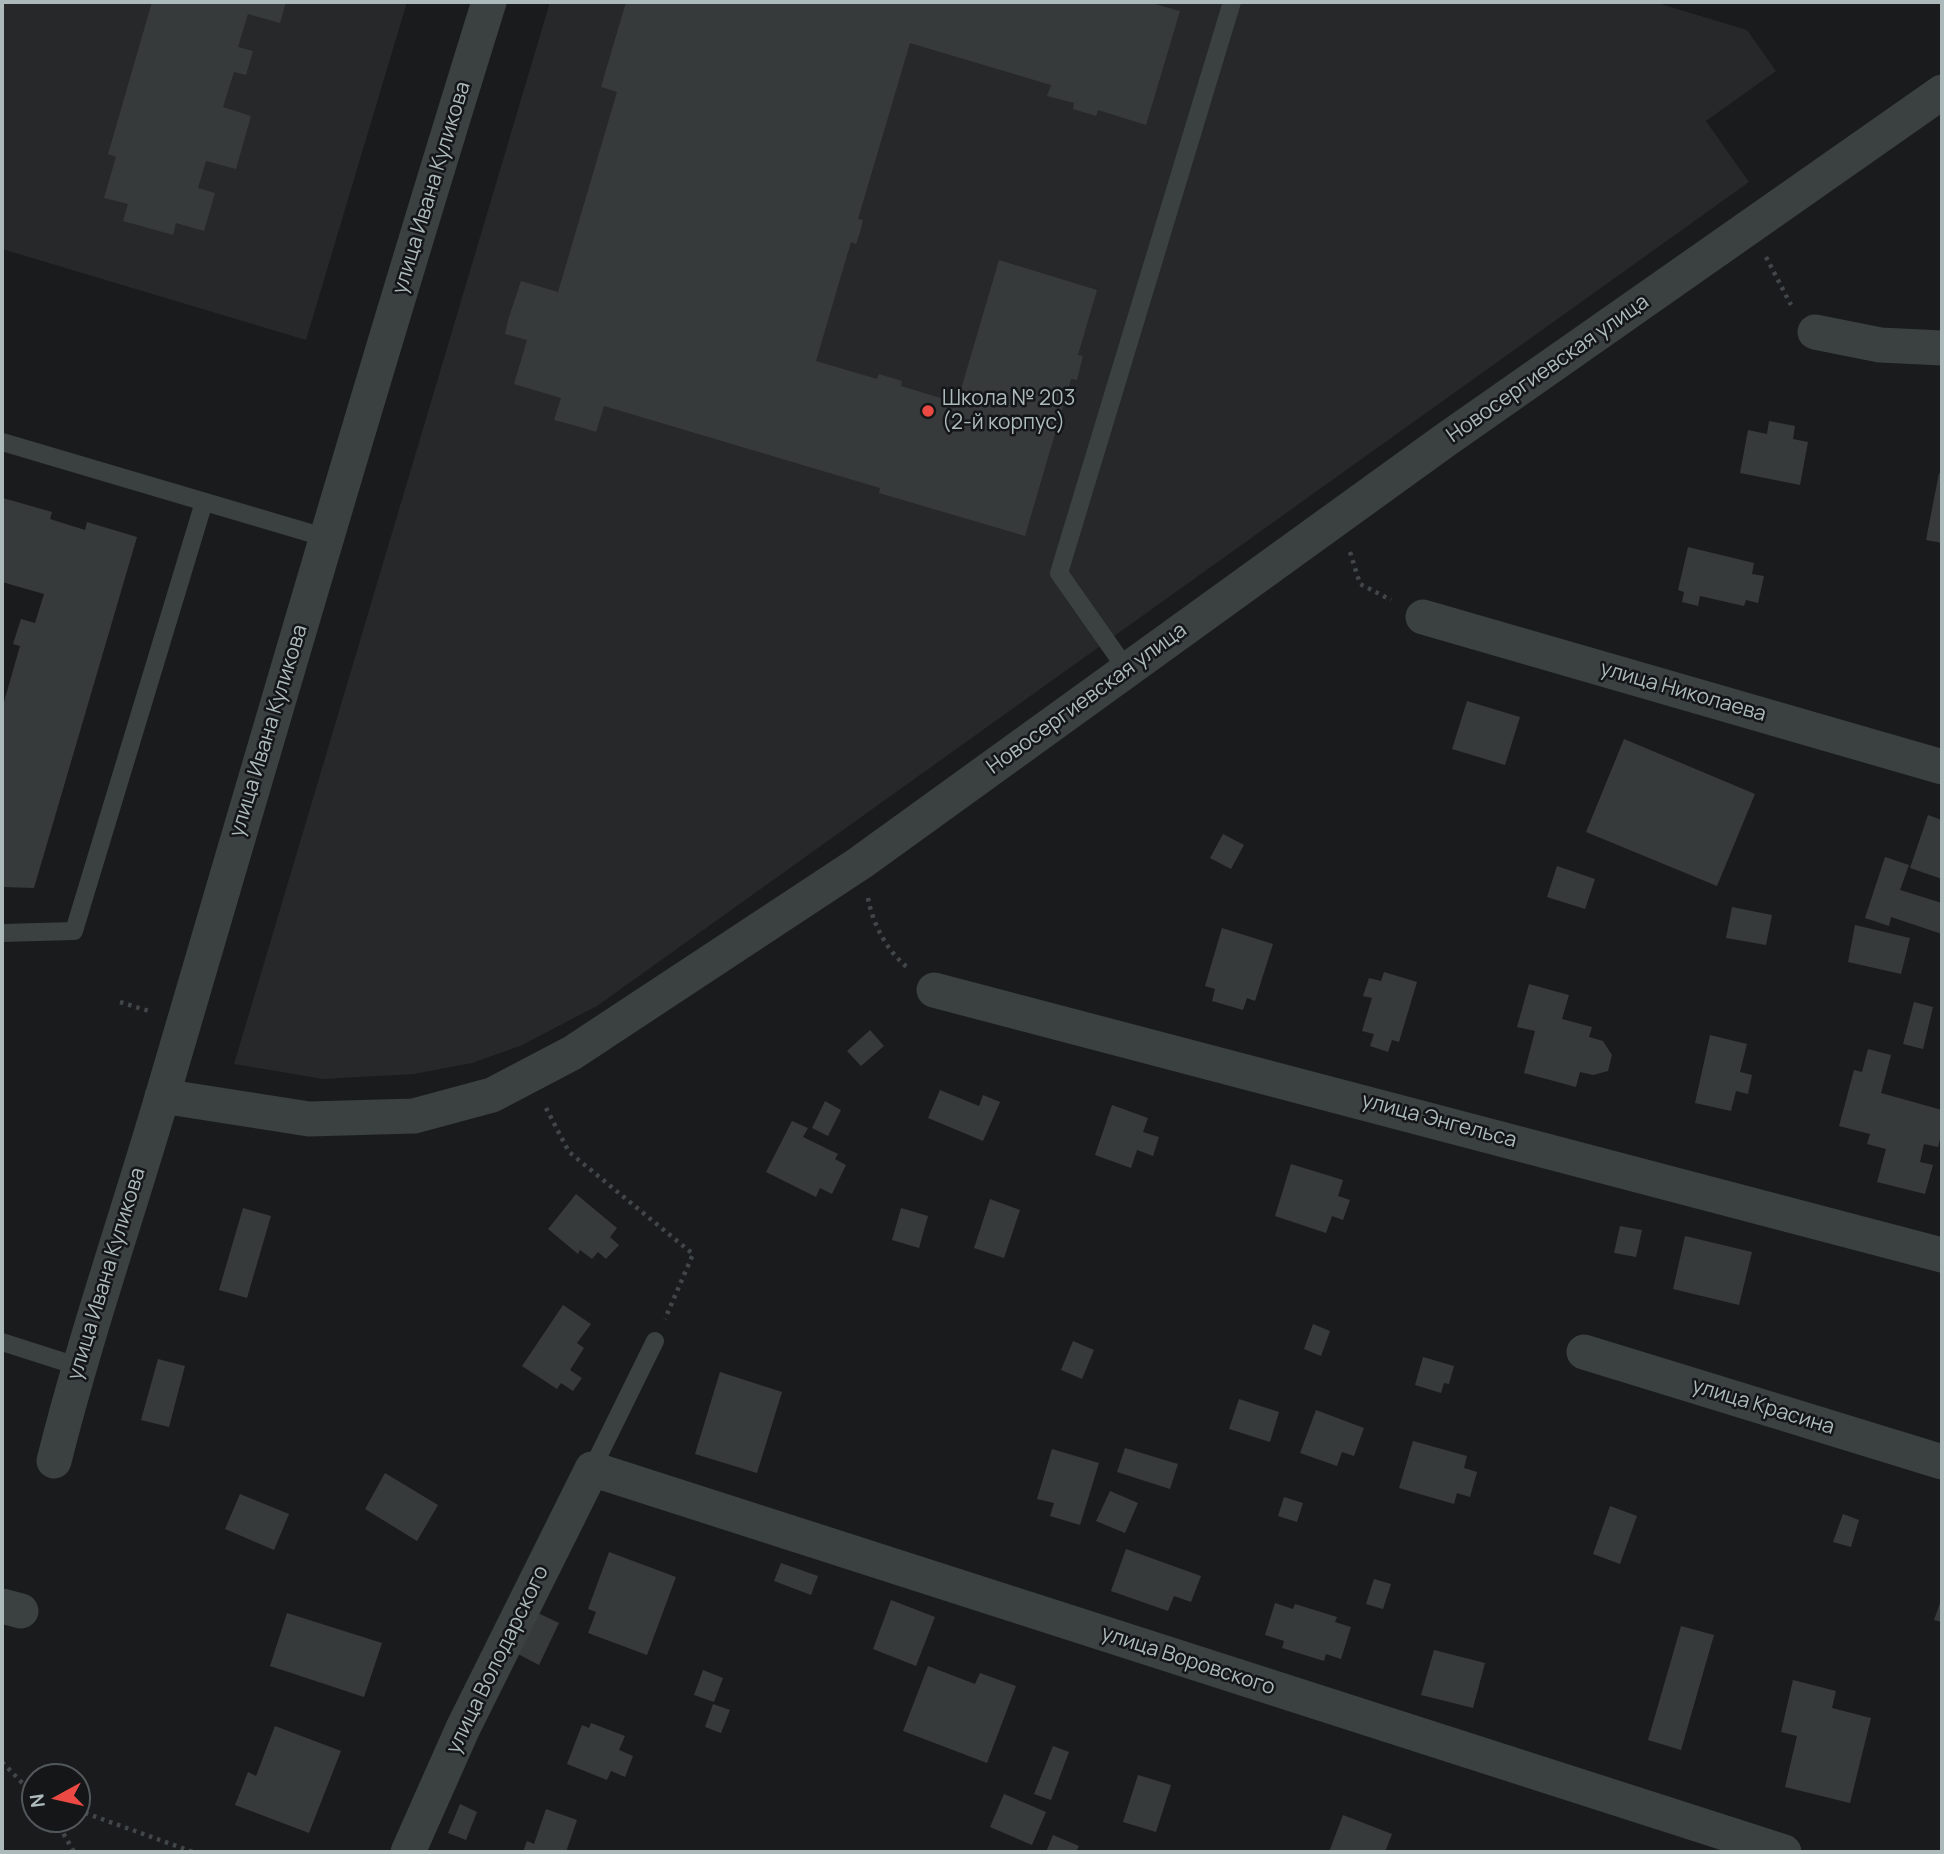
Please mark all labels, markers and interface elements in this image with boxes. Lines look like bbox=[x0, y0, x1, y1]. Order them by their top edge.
street label: улица Ивана Куликова bbox=[388, 79, 476, 297]
street label: Новосергиевская улица bbox=[1442, 290, 1654, 448]
place label: Школа № 203 (2-й корпус) bbox=[942, 386, 1075, 436]
marker: Школа № 203 (2-й корпус) bbox=[920, 403, 936, 419]
street label: Новосергиевская улица bbox=[982, 618, 1192, 780]
street label: улица Ивана Куликова bbox=[225, 622, 313, 840]
street label: улица Николаева bbox=[1597, 656, 1769, 728]
street label: улица Энгельса bbox=[1359, 1088, 1519, 1154]
street label: улица Ивана Куликова bbox=[63, 1165, 151, 1383]
street label: улица Красина bbox=[1689, 1373, 1837, 1441]
street label: улица Володарского bbox=[441, 1562, 555, 1758]
street label: улица Воровского bbox=[1098, 1621, 1278, 1701]
north arrow bbox=[21, 1763, 91, 1833]
text: N bbox=[23, 1792, 51, 1809]

